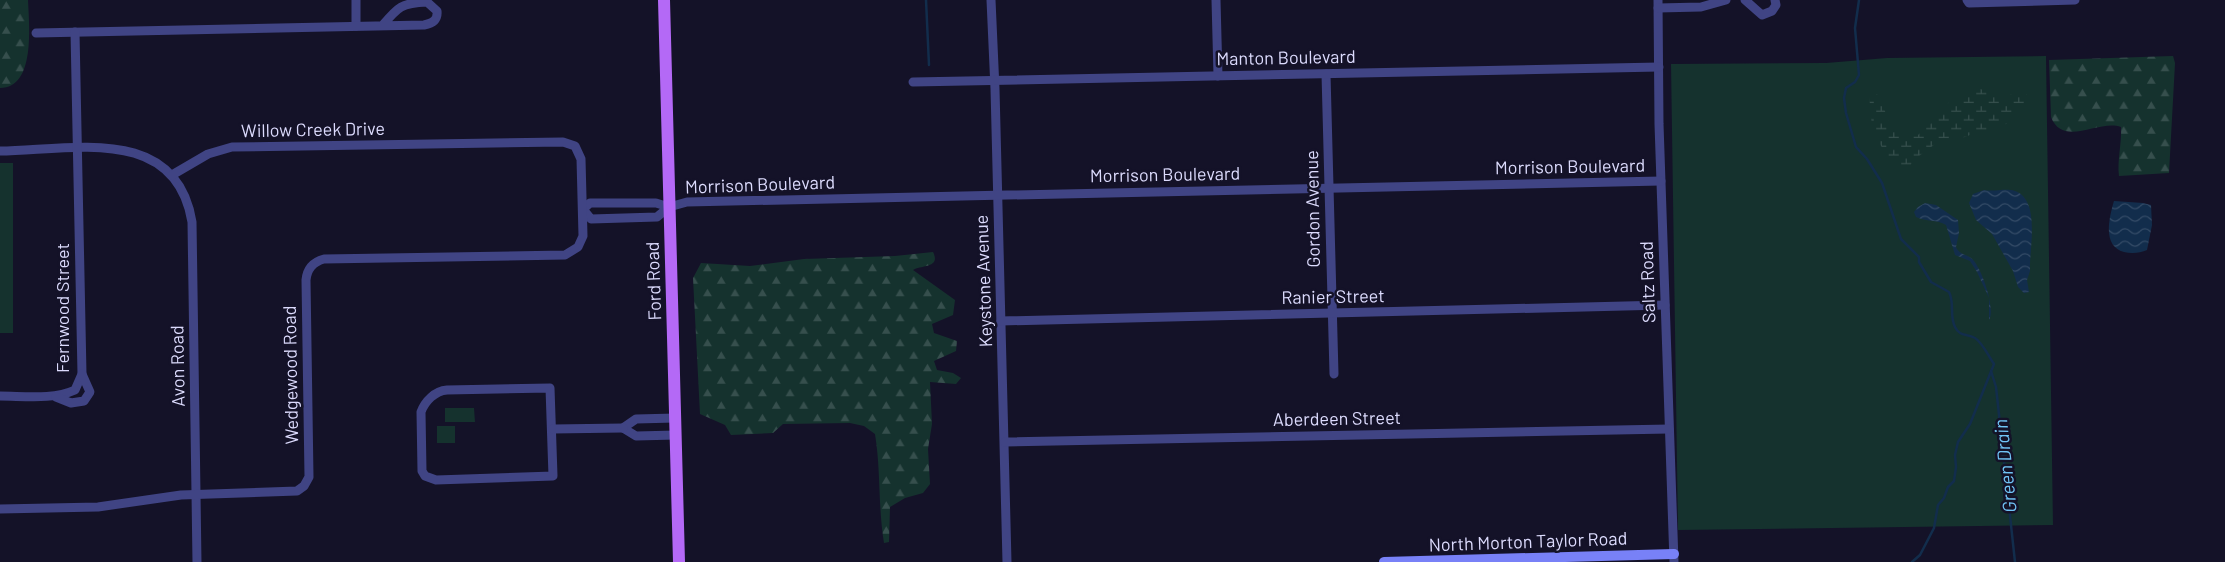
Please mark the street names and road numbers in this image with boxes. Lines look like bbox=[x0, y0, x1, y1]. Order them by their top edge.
street label: Manton Boulevard bbox=[1216, 45, 1356, 69]
street label: Willow Creek Drive bbox=[241, 117, 385, 141]
street label: Gordon Avenue bbox=[1300, 150, 1324, 268]
street label: Morrison Boulevard bbox=[1495, 154, 1645, 178]
street label: Morrison Boulevard bbox=[1090, 162, 1240, 186]
street label: Morrison Boulevard bbox=[685, 170, 835, 198]
street label: Keystone Avenue bbox=[970, 214, 996, 348]
street label: Ford Road bbox=[641, 241, 665, 321]
street label: Saltz Road bbox=[1635, 241, 1659, 323]
street label: Fernwood Street bbox=[51, 243, 73, 373]
street label: Ranier Street bbox=[1281, 284, 1385, 308]
street label: Wedgewood Road bbox=[278, 305, 302, 445]
street label: Avon Road bbox=[165, 325, 189, 407]
street label: Aberdeen Street bbox=[1273, 406, 1401, 430]
street label: North Morton Taylor Road bbox=[1428, 527, 1628, 555]

